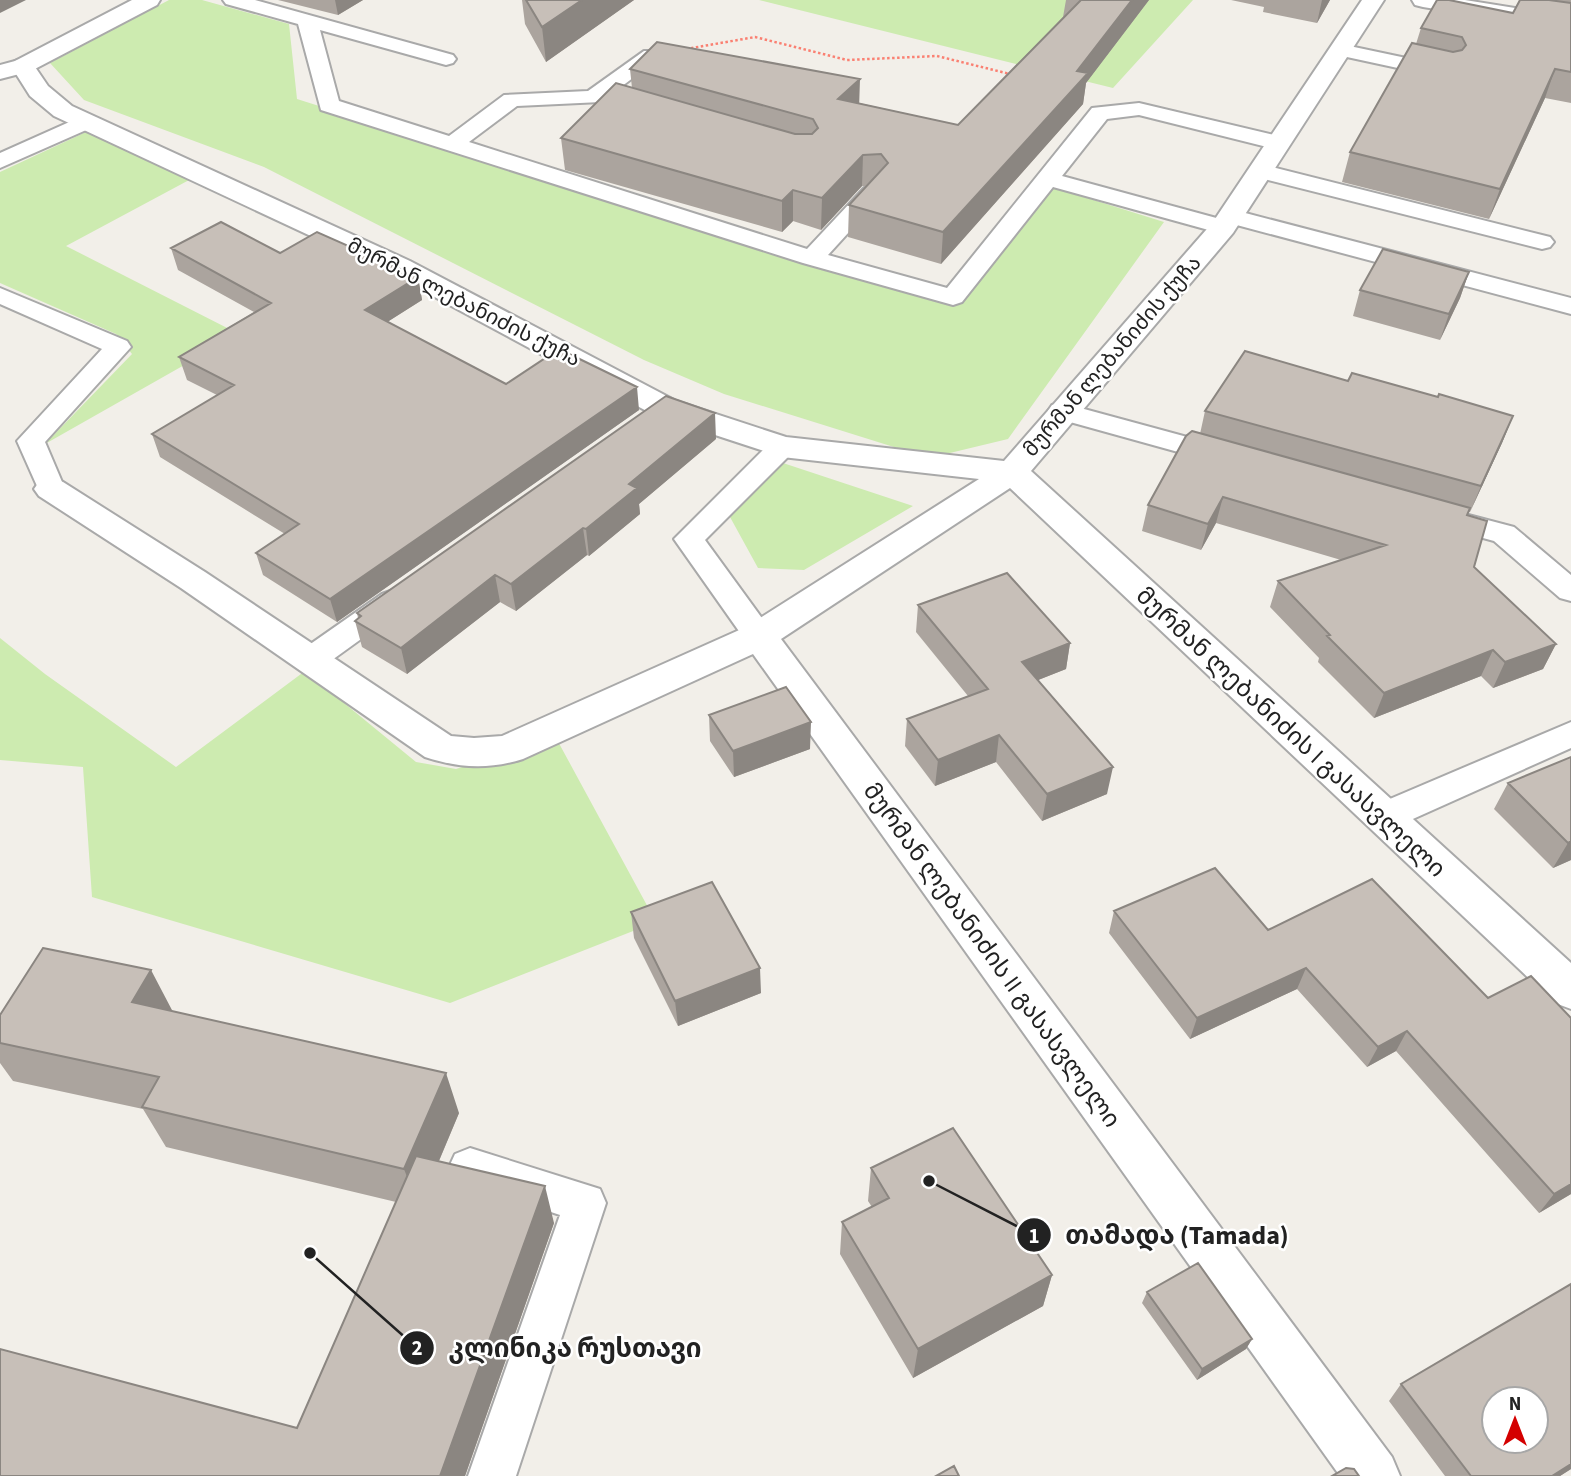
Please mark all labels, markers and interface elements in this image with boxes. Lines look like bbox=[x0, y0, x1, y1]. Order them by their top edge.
street label: მურმან ლებანიძის ქუჩა bbox=[342, 230, 586, 374]
street label: მურმან ლებანიძის ქუჩა bbox=[1016, 249, 1208, 463]
street label: მურმან ლებანიძის I გასასვლელი bbox=[1128, 579, 1453, 886]
street label: მურმან ლებანიძის II გასასვლელი bbox=[854, 776, 1129, 1135]
callout: თამადა (Tamada) bbox=[1016, 1212, 1303, 1259]
text: თამადა (Tamada) bbox=[1065, 1217, 1289, 1254]
text: 1 bbox=[1028, 1221, 1040, 1251]
callout: კლინიკა რუსთავი bbox=[399, 1324, 715, 1371]
text: კლინიკა რუსთავი bbox=[449, 1330, 701, 1367]
text: 2 bbox=[411, 1333, 423, 1363]
north arrow bbox=[1480, 1385, 1550, 1455]
text: N bbox=[1509, 1391, 1521, 1418]

